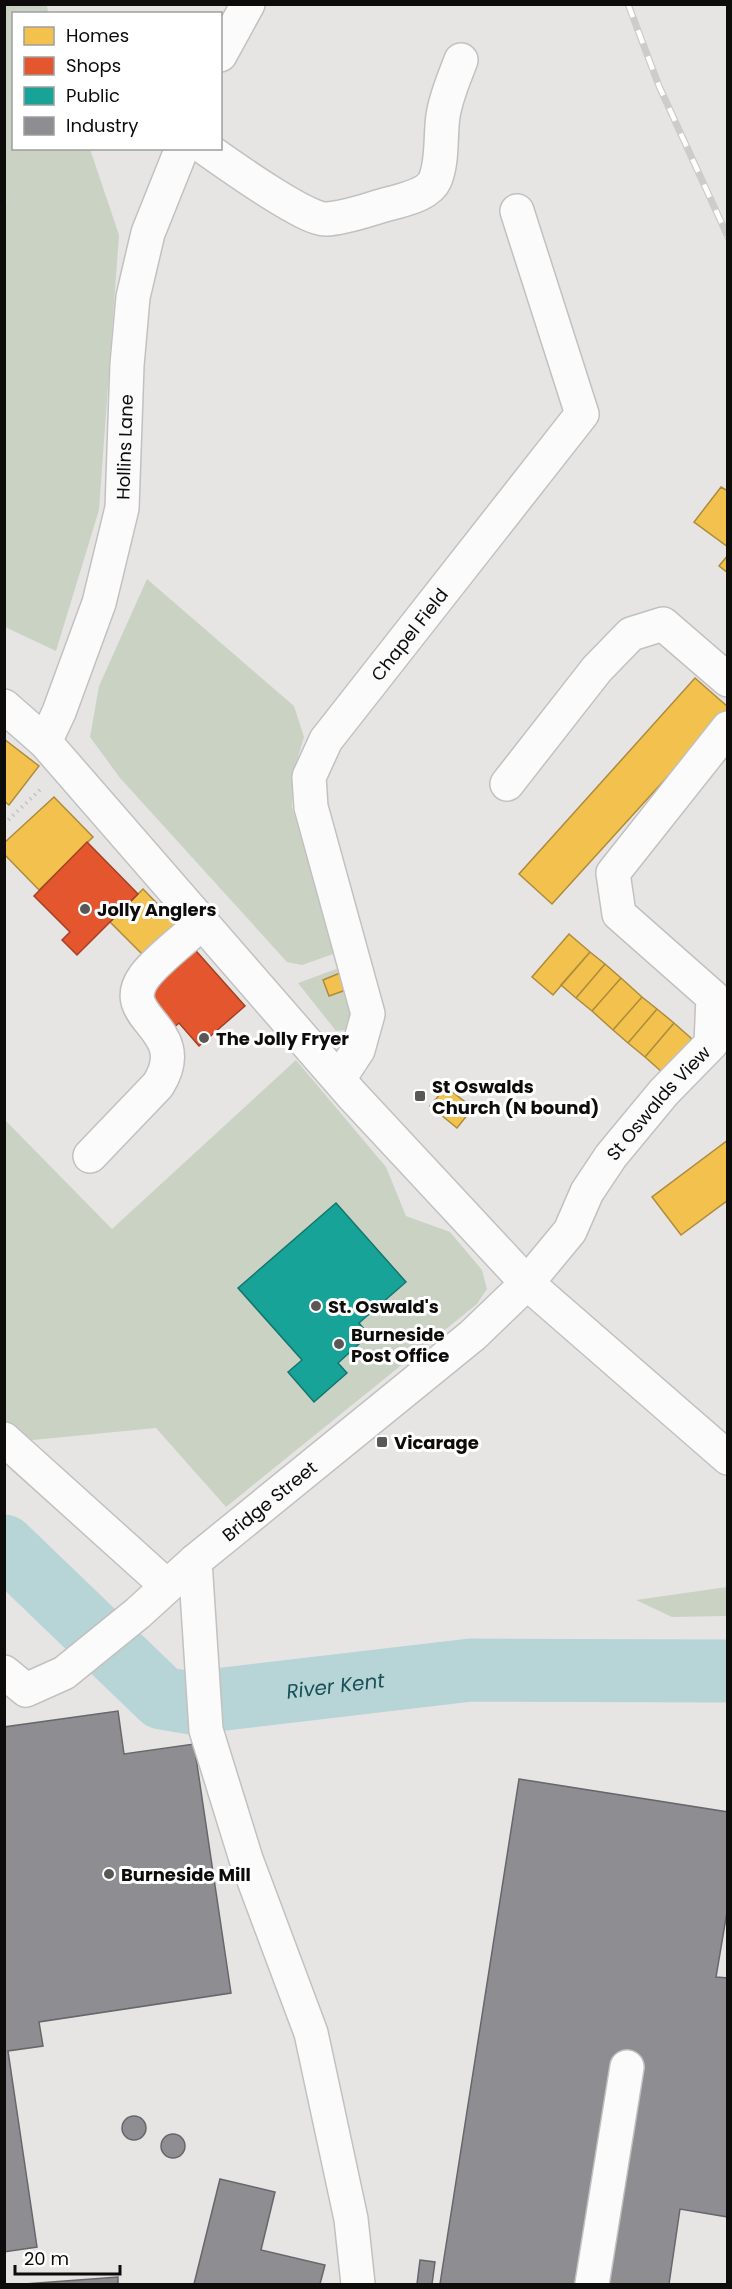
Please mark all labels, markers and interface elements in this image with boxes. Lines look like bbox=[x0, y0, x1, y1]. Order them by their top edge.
legend bbox=[12, 12, 222, 150]
text: Homes bbox=[66, 23, 129, 48]
text: Shops bbox=[66, 53, 121, 78]
text: Public bbox=[66, 83, 120, 108]
text: Industry bbox=[66, 113, 138, 138]
street label: Hollins Lane bbox=[110, 394, 138, 500]
street label: Chapel Field bbox=[365, 583, 453, 686]
place label: Jolly Anglers bbox=[97, 897, 216, 922]
marker: Jolly Anglers bbox=[78, 902, 92, 916]
place label: The Jolly Fryer bbox=[216, 1026, 349, 1051]
marker: The Jolly Fryer bbox=[197, 1031, 211, 1045]
street label: St Oswalds View bbox=[600, 1040, 716, 1165]
place label: St Oswalds Church (N bound) bbox=[432, 1074, 599, 1120]
marker: St Oswalds Church (N bound) bbox=[413, 1089, 427, 1103]
place label: St. Oswald's bbox=[328, 1294, 439, 1319]
marker: St. Oswald's bbox=[309, 1299, 323, 1313]
place label: Burneside Post Office bbox=[351, 1322, 449, 1368]
marker: Burneside Post Office bbox=[332, 1337, 346, 1351]
place label: Vicarage bbox=[394, 1430, 479, 1455]
marker: Vicarage bbox=[375, 1435, 389, 1449]
street label: Bridge Street bbox=[217, 1455, 322, 1547]
water label: River Kent bbox=[285, 1666, 387, 1706]
place label: Burneside Mill bbox=[121, 1862, 251, 1887]
marker: Burneside Mill bbox=[102, 1867, 116, 1881]
scale bar bbox=[15, 2238, 120, 2276]
text: 20 m bbox=[24, 2246, 69, 2271]

